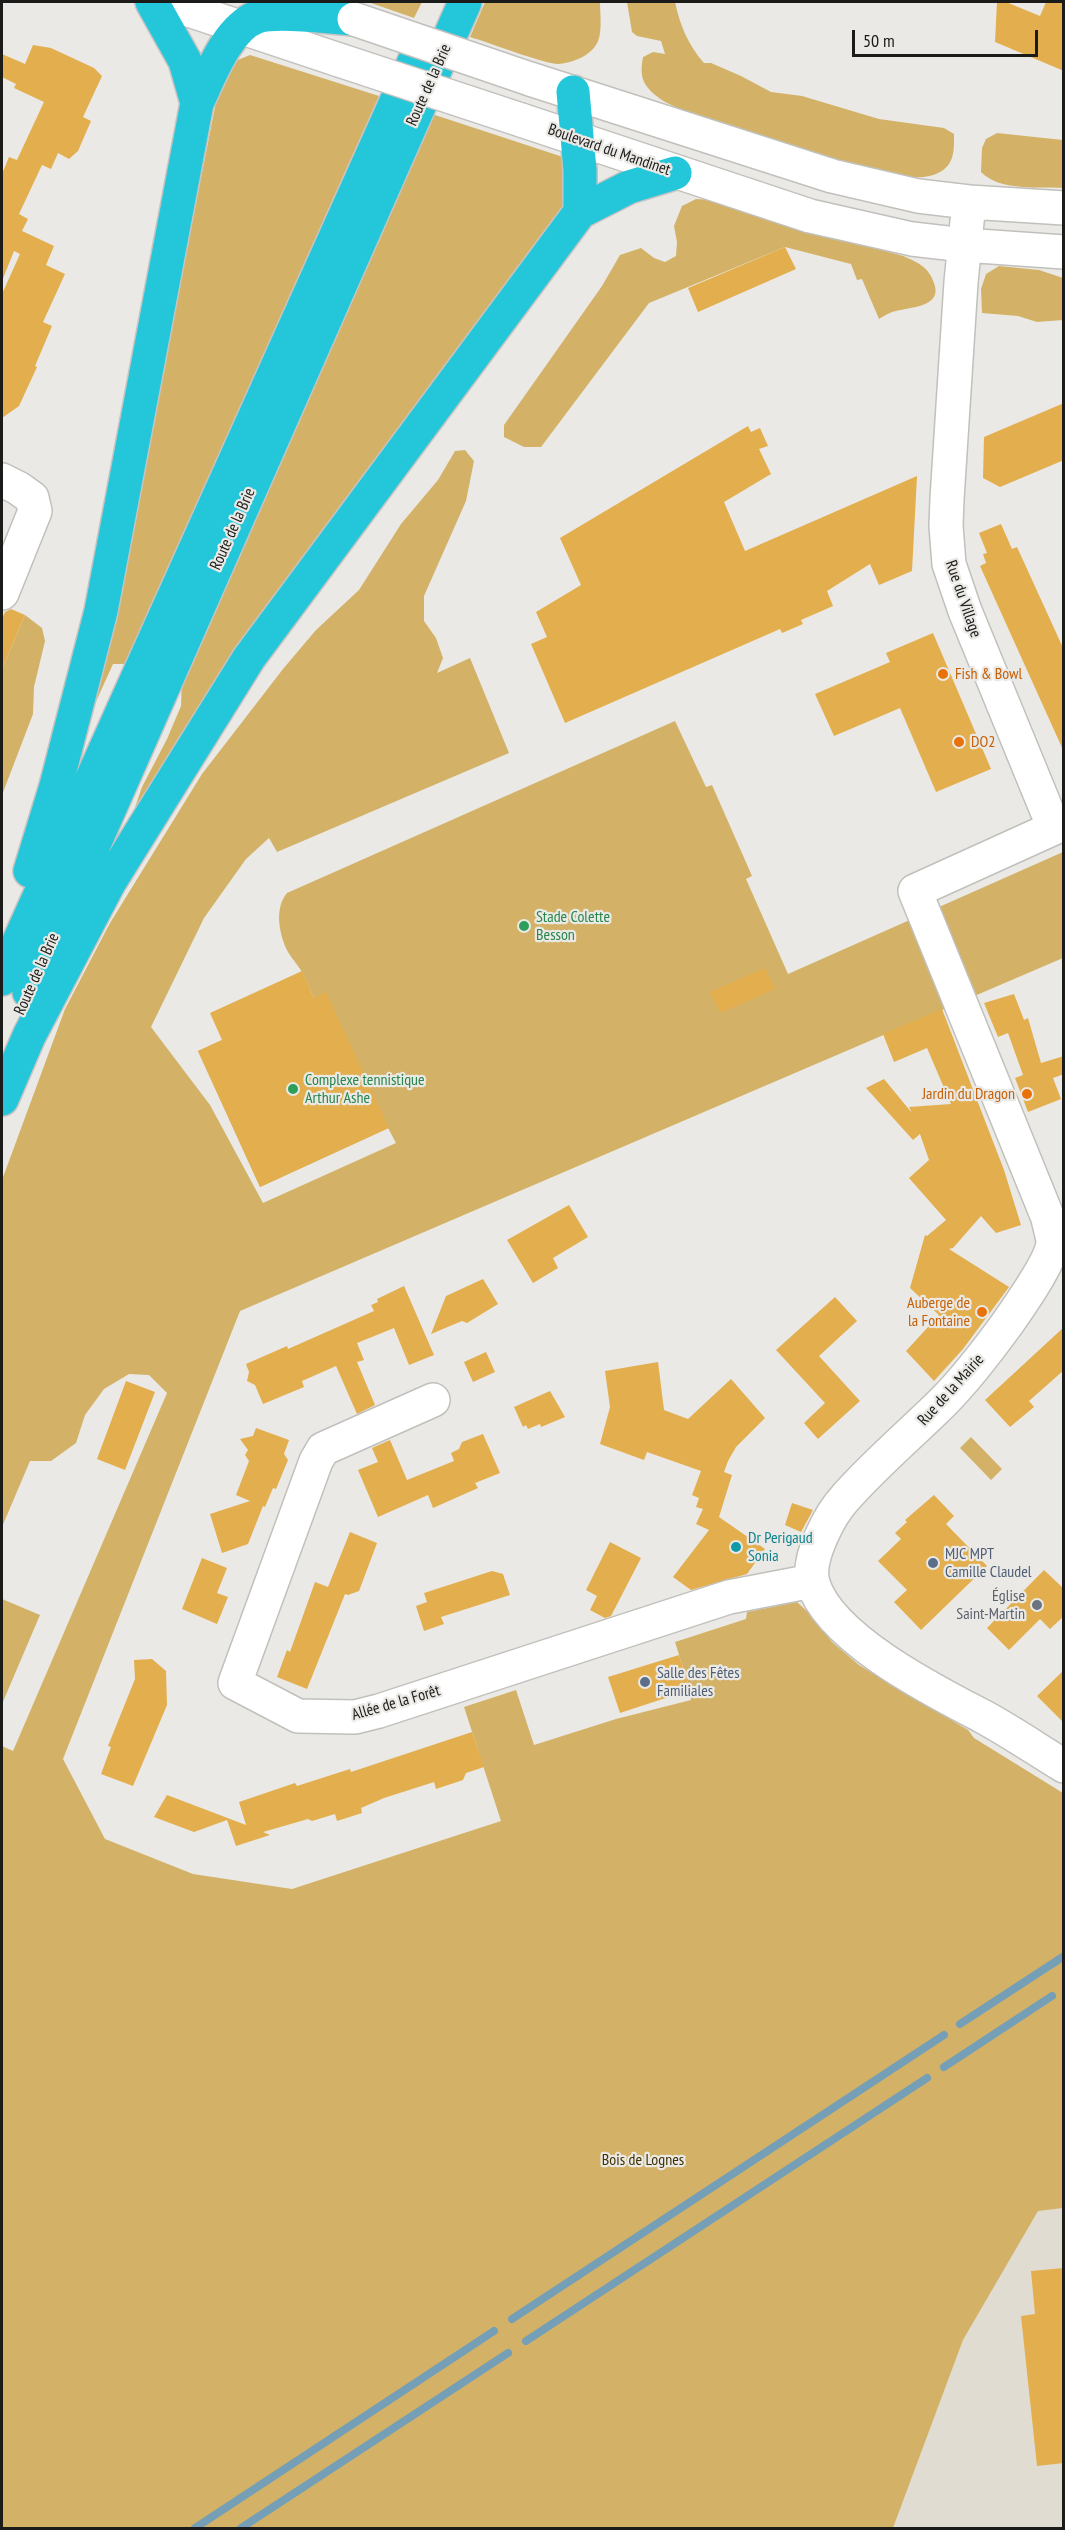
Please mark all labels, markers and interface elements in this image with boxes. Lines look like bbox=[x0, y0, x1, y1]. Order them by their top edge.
scale bar bbox=[855, 18, 1041, 56]
text: 50 m bbox=[863, 29, 895, 52]
street label: Route de la Brie bbox=[402, 41, 456, 129]
street label: Boulevard du Mandinet bbox=[545, 120, 673, 180]
street label: Route de la Brie bbox=[206, 485, 260, 573]
street label: Rue du Village bbox=[941, 558, 985, 640]
place label: Fish & Bowl bbox=[955, 664, 1022, 684]
marker: Fish & Bowl bbox=[936, 667, 950, 681]
place label: DO2 bbox=[971, 732, 995, 752]
marker: DO2 bbox=[952, 735, 966, 749]
place label: Stade Colette Besson bbox=[536, 907, 610, 945]
marker: Stade Colette Besson bbox=[517, 919, 531, 933]
street label: Route de la Brie bbox=[10, 930, 64, 1018]
place label: Complexe tennistique Arthur Ashe bbox=[305, 1070, 425, 1108]
marker: Complexe tennistique Arthur Ashe bbox=[286, 1082, 300, 1096]
place label: Jardin du Dragon bbox=[922, 1084, 1015, 1104]
marker: Jardin du Dragon bbox=[1020, 1087, 1034, 1101]
place label: Auberge de la Fontaine bbox=[907, 1293, 970, 1331]
marker: Auberge de la Fontaine bbox=[975, 1305, 989, 1319]
street label: Rue de la Mairie bbox=[914, 1350, 988, 1430]
place label: Dr Perigaud Sonia bbox=[748, 1528, 813, 1566]
marker: Dr Perigaud Sonia bbox=[729, 1540, 743, 1554]
place label: MJC MPT Camille Claudel bbox=[945, 1544, 1032, 1582]
marker: MJC MPT Camille Claudel bbox=[926, 1556, 940, 1570]
place label: Église Saint-Martin bbox=[956, 1586, 1025, 1624]
marker: Église Saint-Martin bbox=[1030, 1598, 1044, 1612]
place label: Salle des Fêtes Familiales bbox=[657, 1663, 740, 1701]
marker: Salle des Fêtes Familiales bbox=[638, 1675, 652, 1689]
street label: Allée de la Forêt bbox=[350, 1681, 442, 1725]
park label: Bois de Lognes bbox=[602, 2150, 684, 2170]

